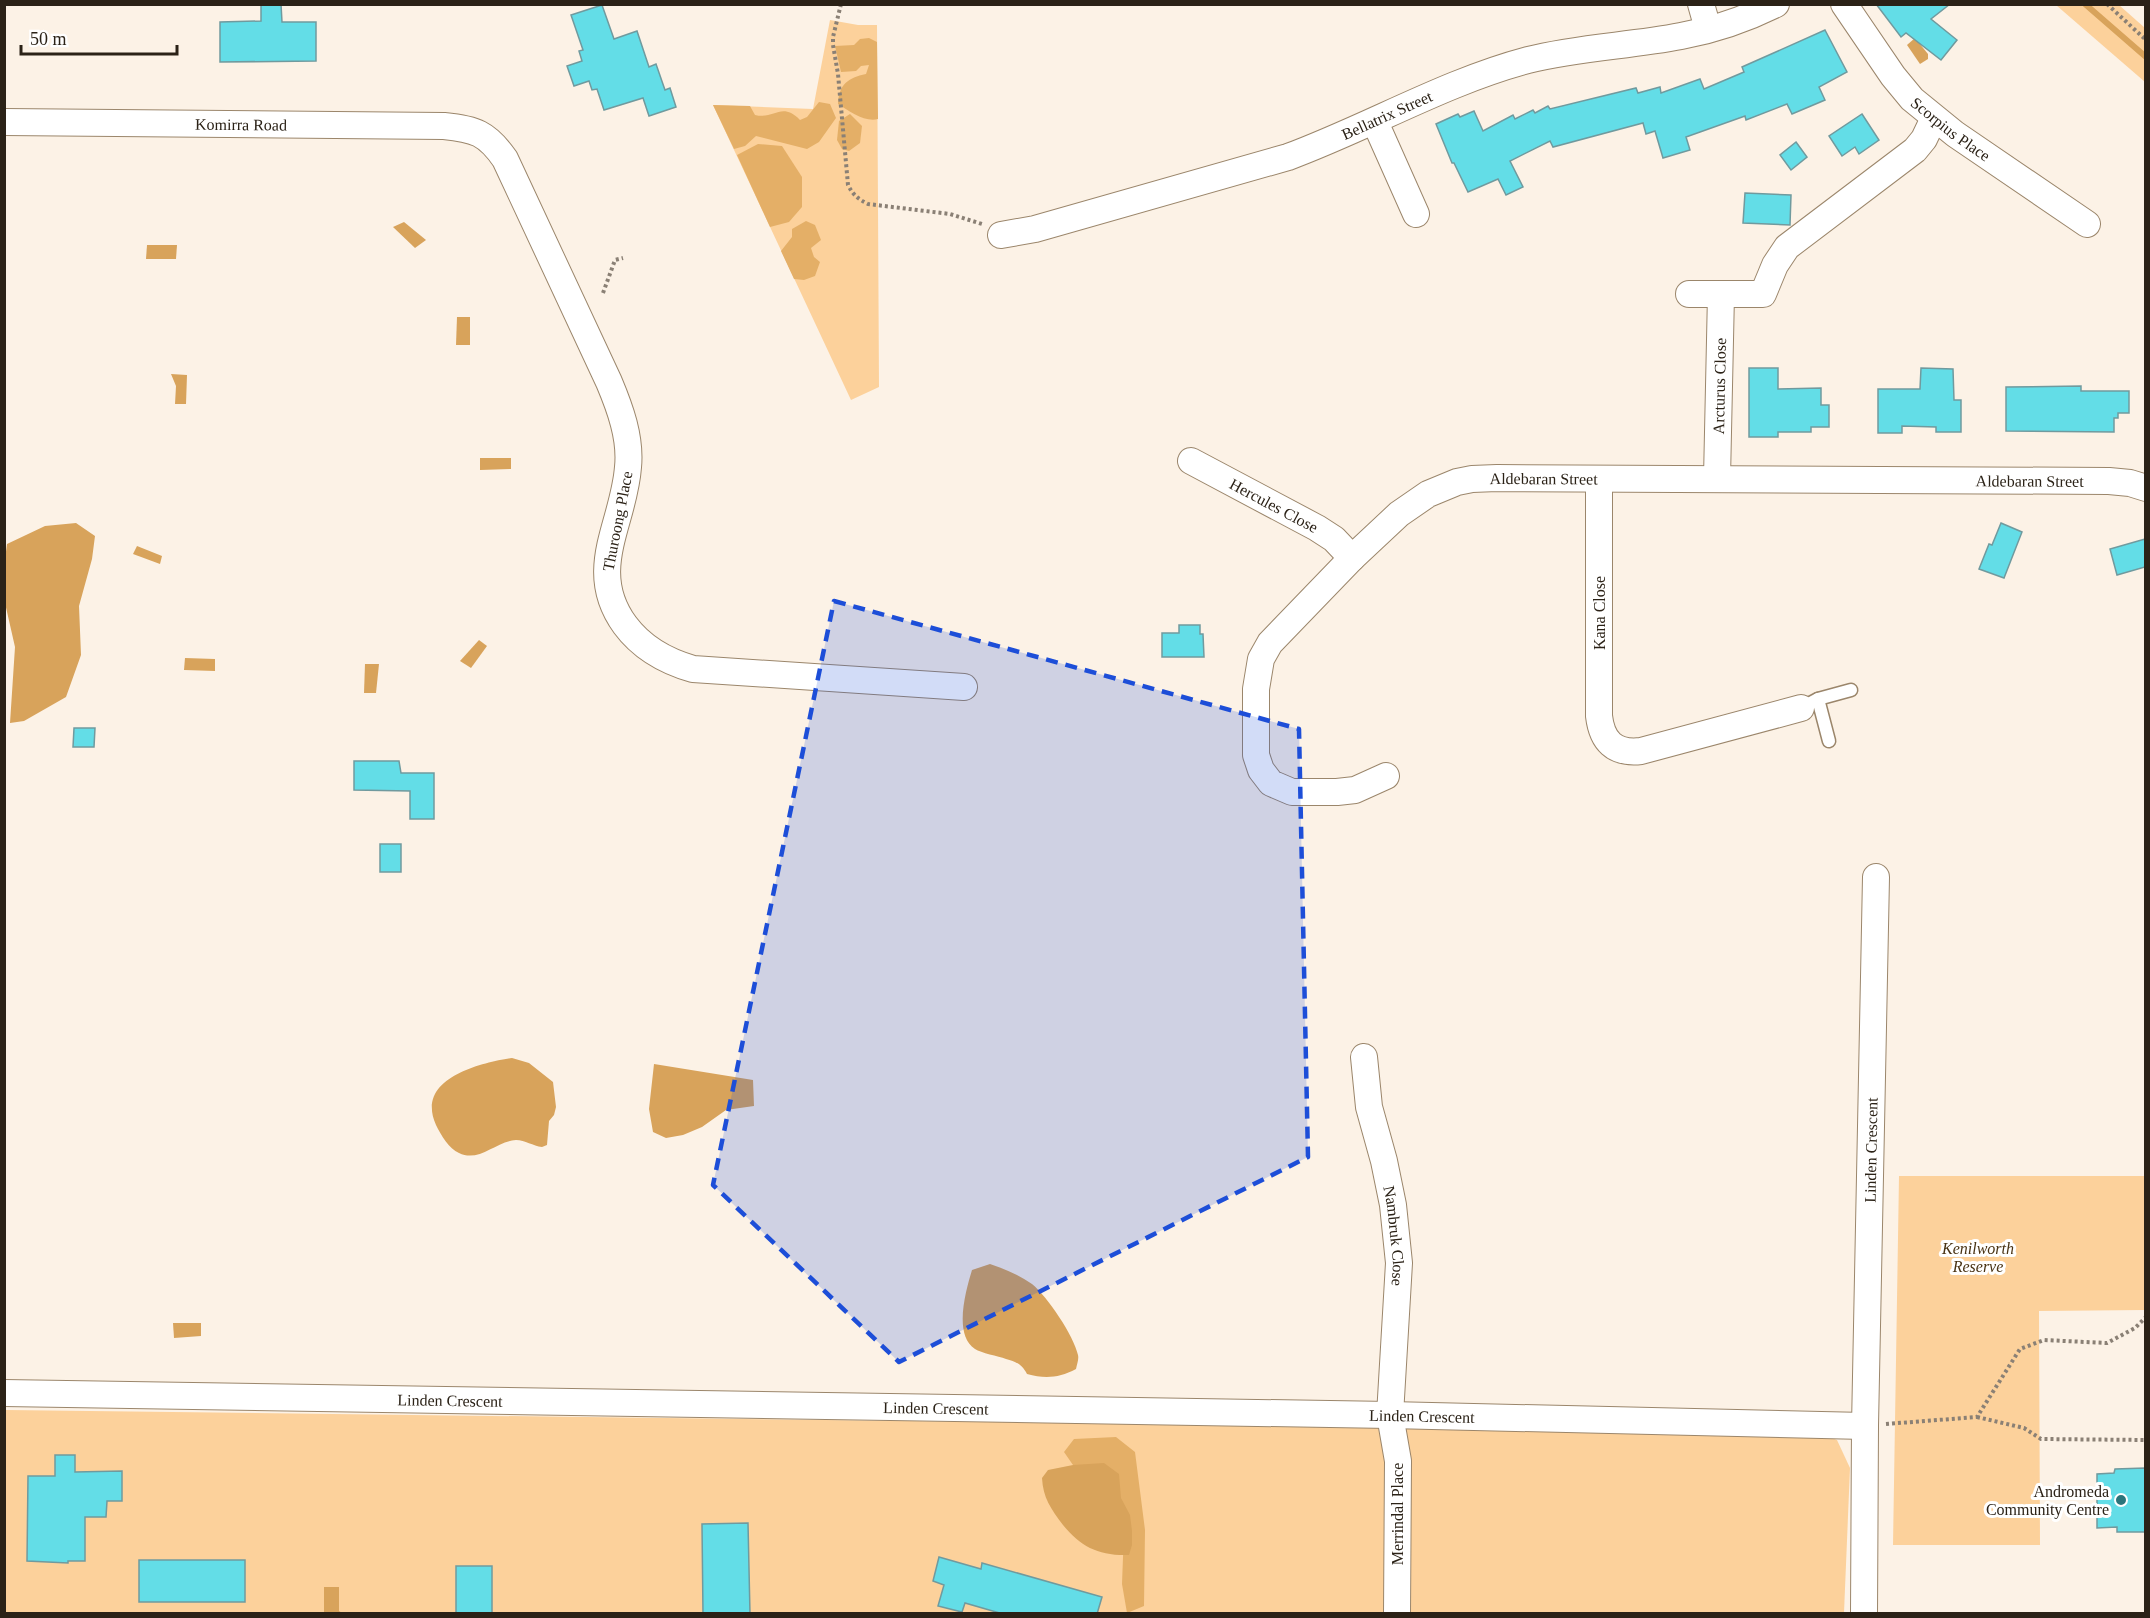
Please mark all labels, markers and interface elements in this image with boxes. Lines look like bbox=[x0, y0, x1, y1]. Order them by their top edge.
scale bar bbox=[21, 18, 177, 56]
text: 50 m bbox=[30, 29, 67, 49]
street label: Bellatrix Street bbox=[1339, 87, 1435, 143]
street label: Scorpius Place bbox=[1908, 94, 1993, 165]
street label: Komirra Road bbox=[195, 116, 287, 134]
street label: Arcturus Close bbox=[1710, 338, 1729, 434]
street label: Thuroong Place bbox=[599, 470, 637, 573]
street label: Aldebaran Street bbox=[1489, 470, 1598, 487]
street label: Aldebaran Street bbox=[1976, 472, 2084, 490]
street label: Hercules Close bbox=[1227, 475, 1321, 536]
street label: Kana Close bbox=[1591, 576, 1608, 650]
street label: Linden Crescent bbox=[1861, 1097, 1881, 1203]
street label: Nambruk Close bbox=[1380, 1184, 1407, 1286]
park label: Kenilworth Reserve bbox=[1941, 1240, 2014, 1275]
street label: Linden Crescent bbox=[397, 1391, 503, 1410]
street label: Linden Crescent bbox=[883, 1399, 989, 1418]
street label: Linden Crescent bbox=[1369, 1407, 1475, 1426]
street label: Merrindal Place bbox=[1389, 1463, 1406, 1565]
place label: Andromeda Community Centre bbox=[1986, 1483, 2109, 1519]
marker: Andromeda Community Centre bbox=[2114, 1493, 2128, 1507]

